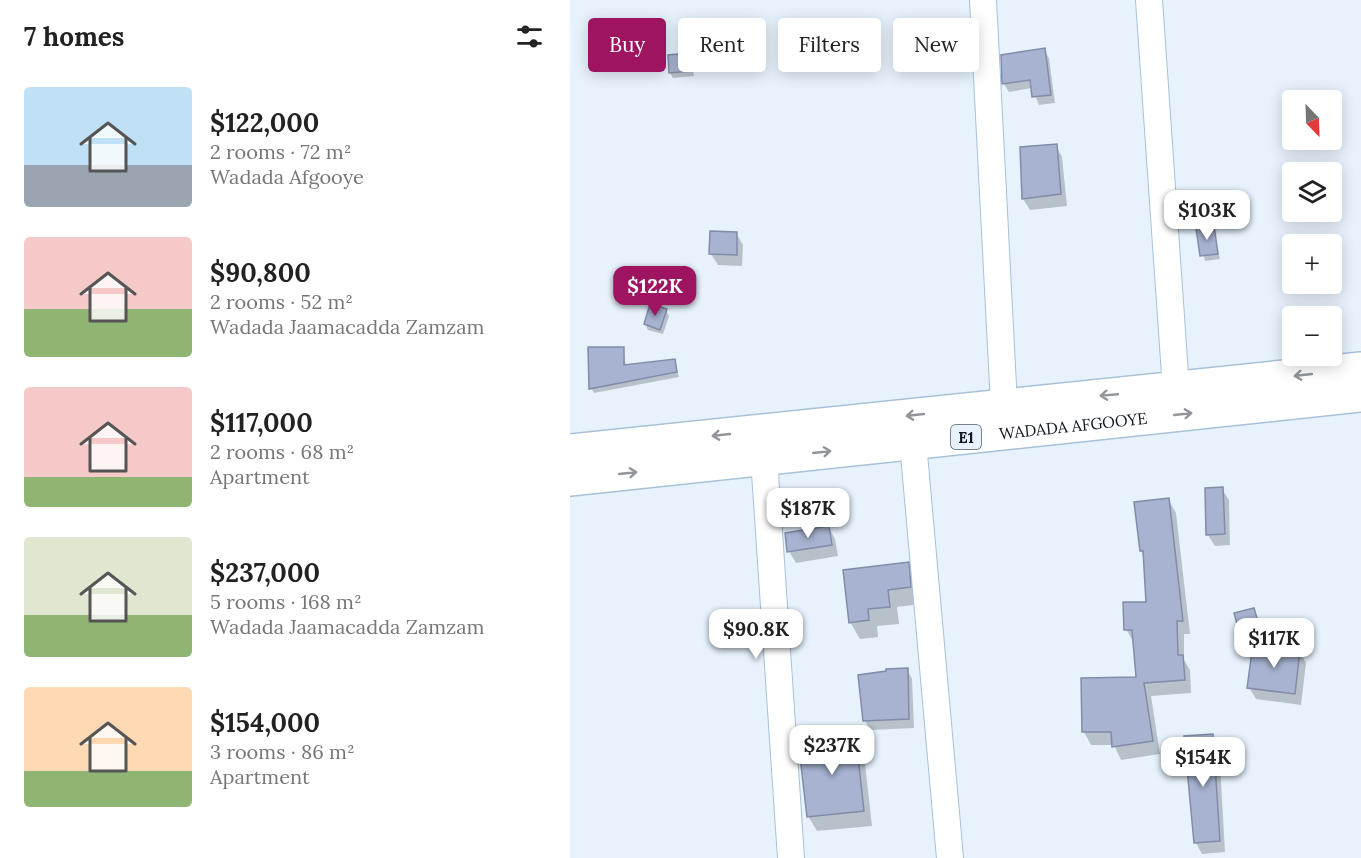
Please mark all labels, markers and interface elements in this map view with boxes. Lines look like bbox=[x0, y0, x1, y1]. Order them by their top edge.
chip: Buy bbox=[588, 18, 666, 72]
chip: Rent bbox=[678, 18, 766, 72]
chip: Filters bbox=[778, 18, 881, 72]
chip: New bbox=[893, 18, 979, 72]
text: 7 homes bbox=[24, 20, 124, 53]
icon: filters bbox=[513, 20, 546, 53]
north arrow bbox=[1282, 90, 1342, 150]
map controls bbox=[1282, 90, 1342, 366]
text: $122,000 bbox=[210, 106, 319, 139]
icon: home bbox=[72, 111, 144, 183]
text: 2 rooms · 72 m² bbox=[210, 139, 351, 164]
button: layers bbox=[1282, 162, 1342, 222]
text: Wadada Afgooye bbox=[210, 164, 364, 189]
pin: $103K bbox=[1165, 190, 1249, 241]
text: $103K bbox=[1178, 197, 1236, 222]
button: + bbox=[1282, 234, 1342, 294]
text: $90,800 bbox=[210, 256, 311, 289]
icon: home bbox=[72, 261, 144, 333]
pin: $122K bbox=[613, 266, 697, 317]
text: $122K bbox=[627, 273, 683, 298]
text: 2 rooms · 52 m² bbox=[210, 289, 353, 314]
button: − bbox=[1282, 306, 1342, 366]
text: Wadada Jaamacadda Zamzam bbox=[210, 314, 485, 339]
one-way arrow bbox=[1293, 370, 1313, 381]
one-way arrow bbox=[1099, 390, 1119, 401]
text: $117,000 bbox=[210, 406, 313, 439]
street label: WADADA AFGOOYE bbox=[998, 408, 1148, 443]
one-way arrow bbox=[1173, 408, 1193, 419]
one-way arrow bbox=[905, 409, 925, 420]
icon: home bbox=[72, 411, 144, 483]
road number: E1 bbox=[951, 425, 981, 449]
one-way arrow bbox=[712, 430, 731, 441]
text: 2 rooms · 68 m² bbox=[210, 439, 354, 464]
one-way arrow bbox=[812, 446, 832, 457]
text: Apartment bbox=[210, 464, 310, 489]
one-way arrow bbox=[618, 467, 638, 478]
pin: $187K bbox=[766, 488, 850, 539]
text: $187K bbox=[781, 495, 835, 520]
text: $237,000 bbox=[210, 556, 320, 589]
icon: home bbox=[72, 561, 144, 633]
text: 5 rooms · 168 m² bbox=[210, 589, 362, 614]
pin: $90.8K bbox=[707, 609, 805, 660]
text: Wadada Jaamacadda Zamzam bbox=[210, 614, 485, 639]
text: $90.8K bbox=[723, 616, 789, 641]
pin: $117K bbox=[1232, 618, 1316, 669]
text: $117K bbox=[1248, 625, 1300, 650]
text: $154,000 bbox=[210, 706, 320, 739]
icon: home bbox=[72, 711, 144, 783]
pin: $237K bbox=[790, 725, 874, 776]
text: $237K bbox=[803, 732, 861, 757]
pin: $154K bbox=[1161, 737, 1245, 788]
text: 3 rooms · 86 m² bbox=[210, 739, 355, 764]
text: $154K bbox=[1175, 744, 1231, 769]
text: Apartment bbox=[210, 764, 310, 789]

